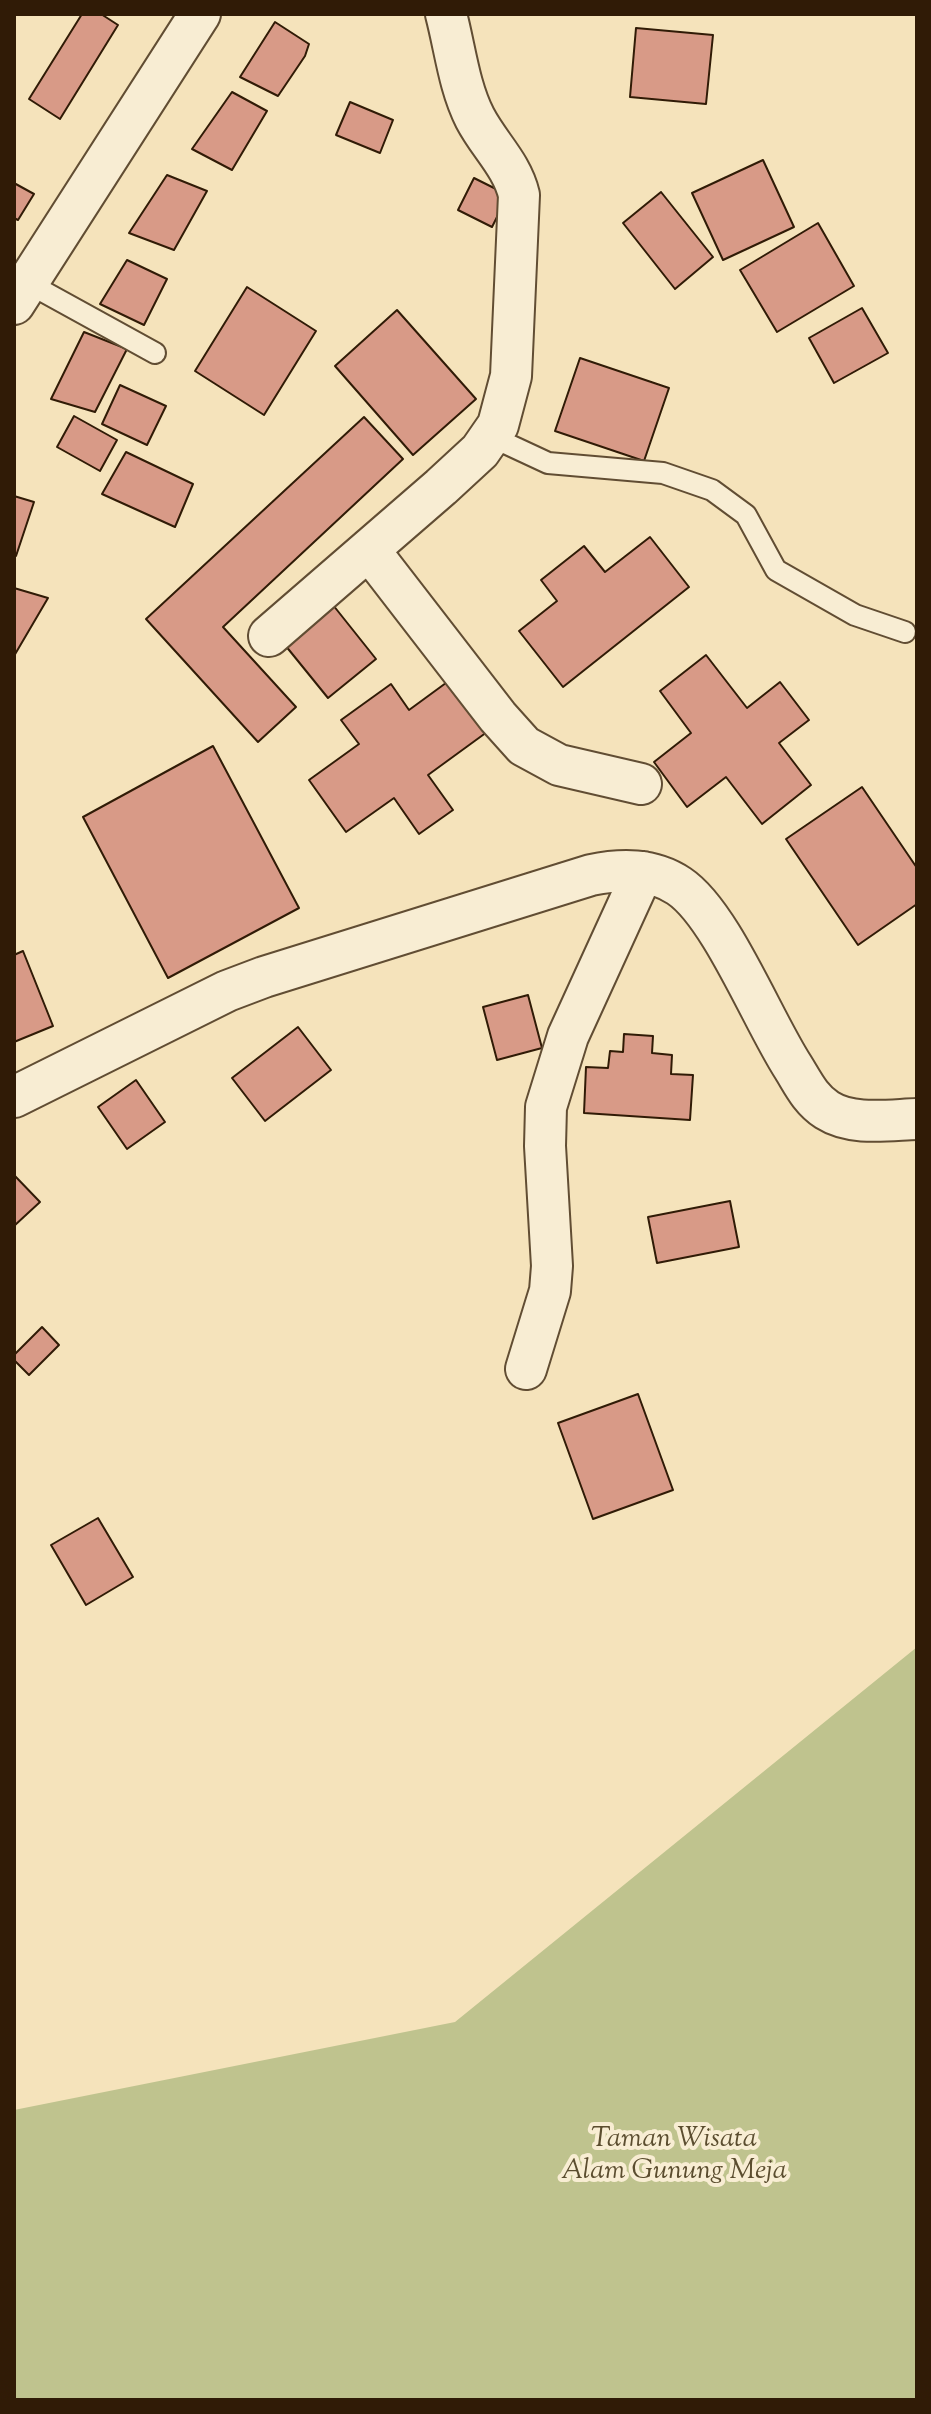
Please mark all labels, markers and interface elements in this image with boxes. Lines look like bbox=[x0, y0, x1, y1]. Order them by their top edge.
park label: Taman Wisata Alam Gunung Meja bbox=[561, 2124, 787, 2190]

